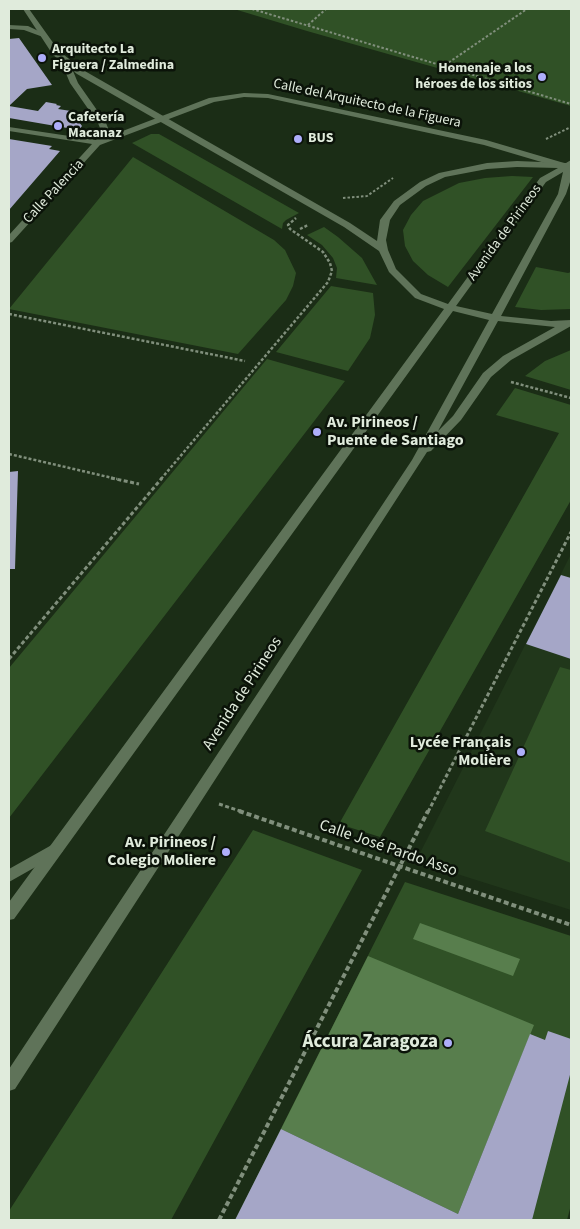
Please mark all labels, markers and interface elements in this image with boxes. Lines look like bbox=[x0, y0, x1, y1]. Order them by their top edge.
place label: Arquitecto La Figuera / Zalmedina bbox=[52, 42, 174, 74]
marker: Arquitecto La Figuera / Zalmedina bbox=[36, 52, 48, 64]
place label: Homenaje a los héroes de los sitios bbox=[415, 61, 532, 94]
marker: Homenaje a los héroes de los sitios bbox=[536, 71, 548, 83]
street label: Calle del Arquitecto de la Figuera bbox=[272, 76, 462, 132]
place label: Cafetería Macanaz bbox=[68, 110, 124, 142]
marker: Cafetería Macanaz bbox=[52, 120, 64, 132]
place label: BUS bbox=[308, 131, 333, 147]
marker: BUS bbox=[292, 133, 304, 145]
street label: Calle Palencia bbox=[20, 157, 88, 227]
street label: Avenida de Pirineos bbox=[464, 182, 546, 284]
place label: Av. Pirineos / Puente de Santiago bbox=[327, 413, 464, 451]
marker: Av. Pirineos / Puente de Santiago bbox=[311, 426, 323, 438]
street label: Avenida de Pirineos bbox=[199, 634, 287, 754]
place label: Lycée Français Molière bbox=[410, 733, 511, 771]
marker: Lycée Français Molière bbox=[515, 746, 527, 758]
street label: Calle José Pardo Asso bbox=[317, 816, 459, 882]
place label: Av. Pirineos / Colegio Moliere bbox=[107, 833, 216, 871]
marker: Av. Pirineos / Colegio Moliere bbox=[220, 846, 232, 858]
place label: Áccura Zaragoza bbox=[303, 1032, 438, 1054]
marker: Áccura Zaragoza bbox=[442, 1037, 454, 1049]

